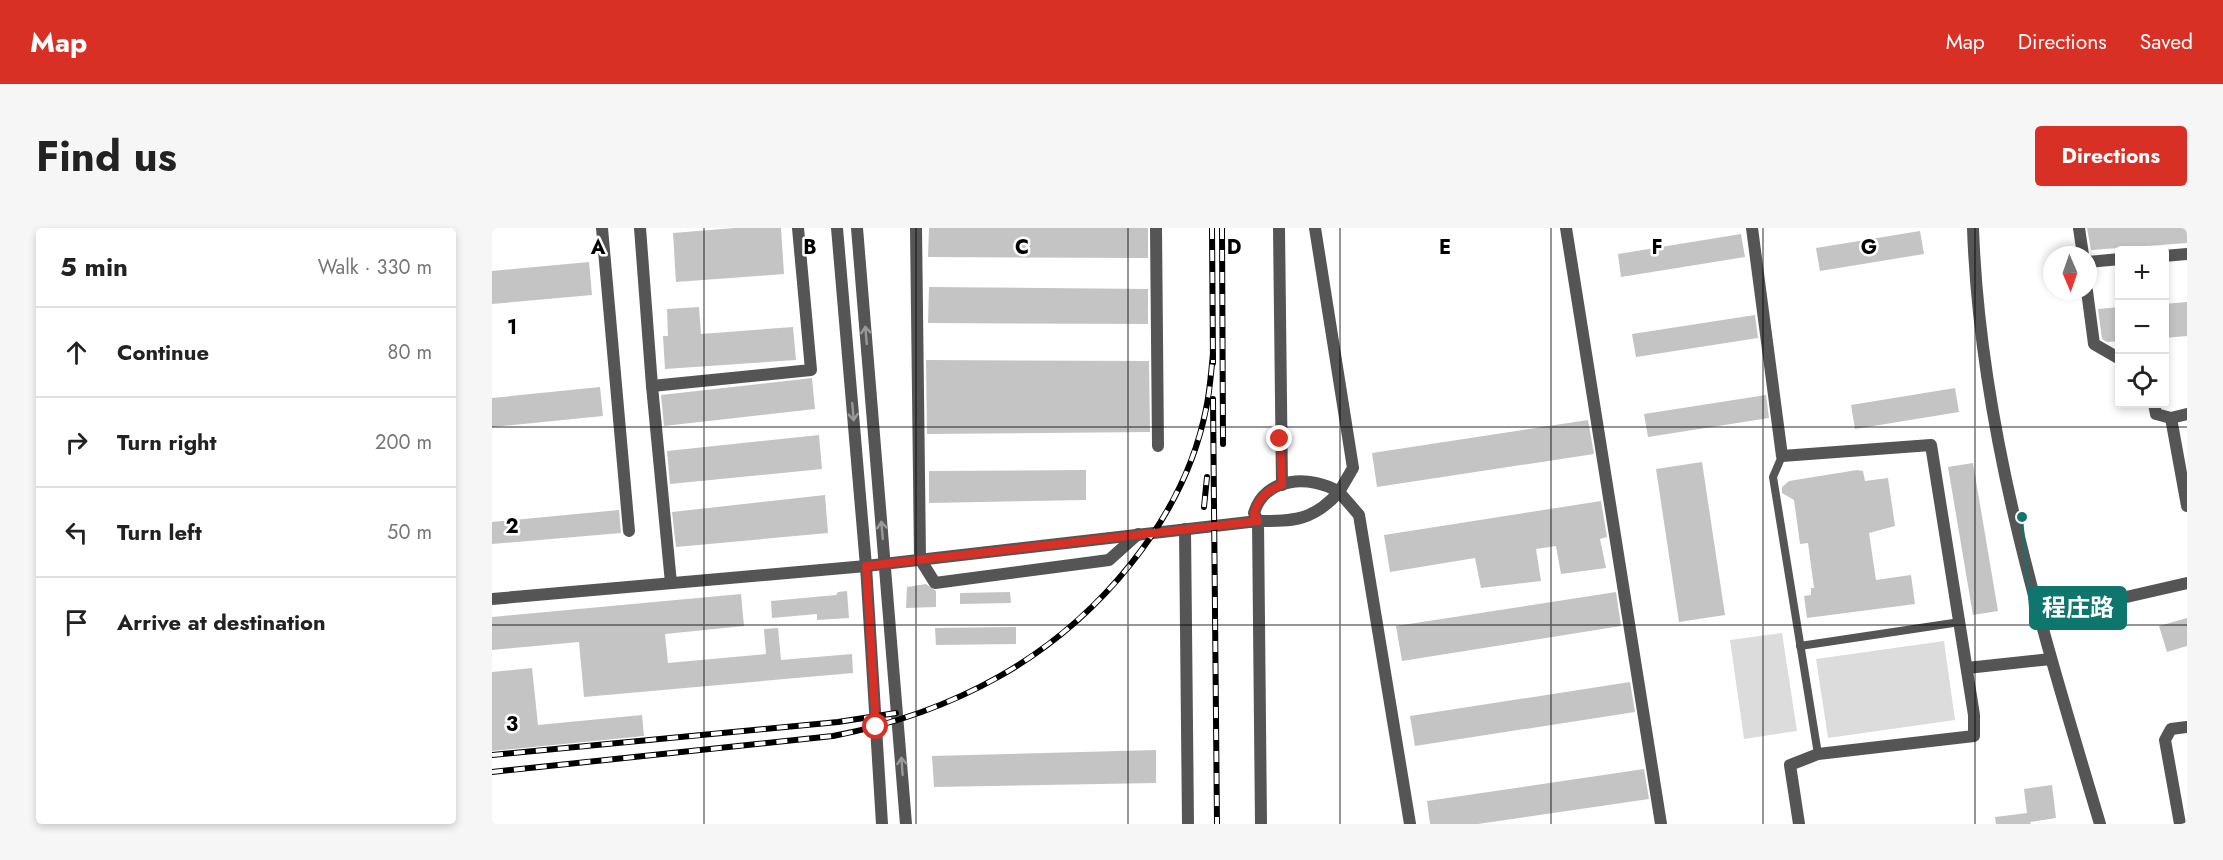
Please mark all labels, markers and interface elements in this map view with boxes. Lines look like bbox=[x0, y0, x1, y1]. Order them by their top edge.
text: Map bbox=[30, 22, 87, 63]
text: Map bbox=[1946, 27, 1985, 57]
text: Directions bbox=[2018, 27, 2107, 57]
text: Saved bbox=[2140, 27, 2193, 57]
text: Find us bbox=[36, 126, 177, 187]
button: Directions bbox=[2035, 126, 2187, 186]
text: A bbox=[590, 233, 606, 262]
text: B bbox=[803, 233, 817, 262]
text: C bbox=[1015, 233, 1029, 262]
text: D bbox=[1227, 233, 1241, 262]
text: E bbox=[1439, 233, 1451, 262]
text: F bbox=[1651, 233, 1663, 262]
text: G bbox=[1861, 233, 1877, 262]
north arrow bbox=[2043, 246, 2097, 300]
map controls bbox=[2115, 246, 2169, 408]
button: + bbox=[2115, 246, 2169, 300]
text: 5 min bbox=[60, 248, 128, 286]
text: Walk · 330 m bbox=[318, 253, 432, 282]
button: − bbox=[2115, 300, 2169, 354]
text: 1 bbox=[507, 313, 517, 342]
one-way arrow bbox=[860, 326, 871, 346]
icon: ahead bbox=[60, 336, 93, 369]
text: Continue bbox=[117, 336, 209, 368]
text: 80 m bbox=[387, 338, 432, 367]
button: locate bbox=[2115, 354, 2169, 408]
one-way arrow bbox=[847, 401, 858, 421]
route end bbox=[1266, 425, 1292, 451]
icon: right bbox=[60, 426, 93, 459]
text: Turn right bbox=[117, 426, 217, 458]
text: 200 m bbox=[375, 428, 432, 457]
text: 2 bbox=[505, 512, 519, 541]
icon: left bbox=[60, 516, 93, 549]
text: Turn left bbox=[117, 516, 202, 548]
text: 50 m bbox=[387, 518, 432, 547]
one-way arrow bbox=[876, 520, 887, 540]
callout: 程庄路 bbox=[2030, 587, 2126, 629]
text: 程庄路 bbox=[2042, 590, 2114, 625]
icon: arrive bbox=[60, 606, 93, 639]
text: Arrive at destination bbox=[117, 606, 326, 638]
text: 3 bbox=[506, 710, 518, 739]
route start bbox=[862, 713, 888, 739]
one-way arrow bbox=[896, 756, 907, 776]

